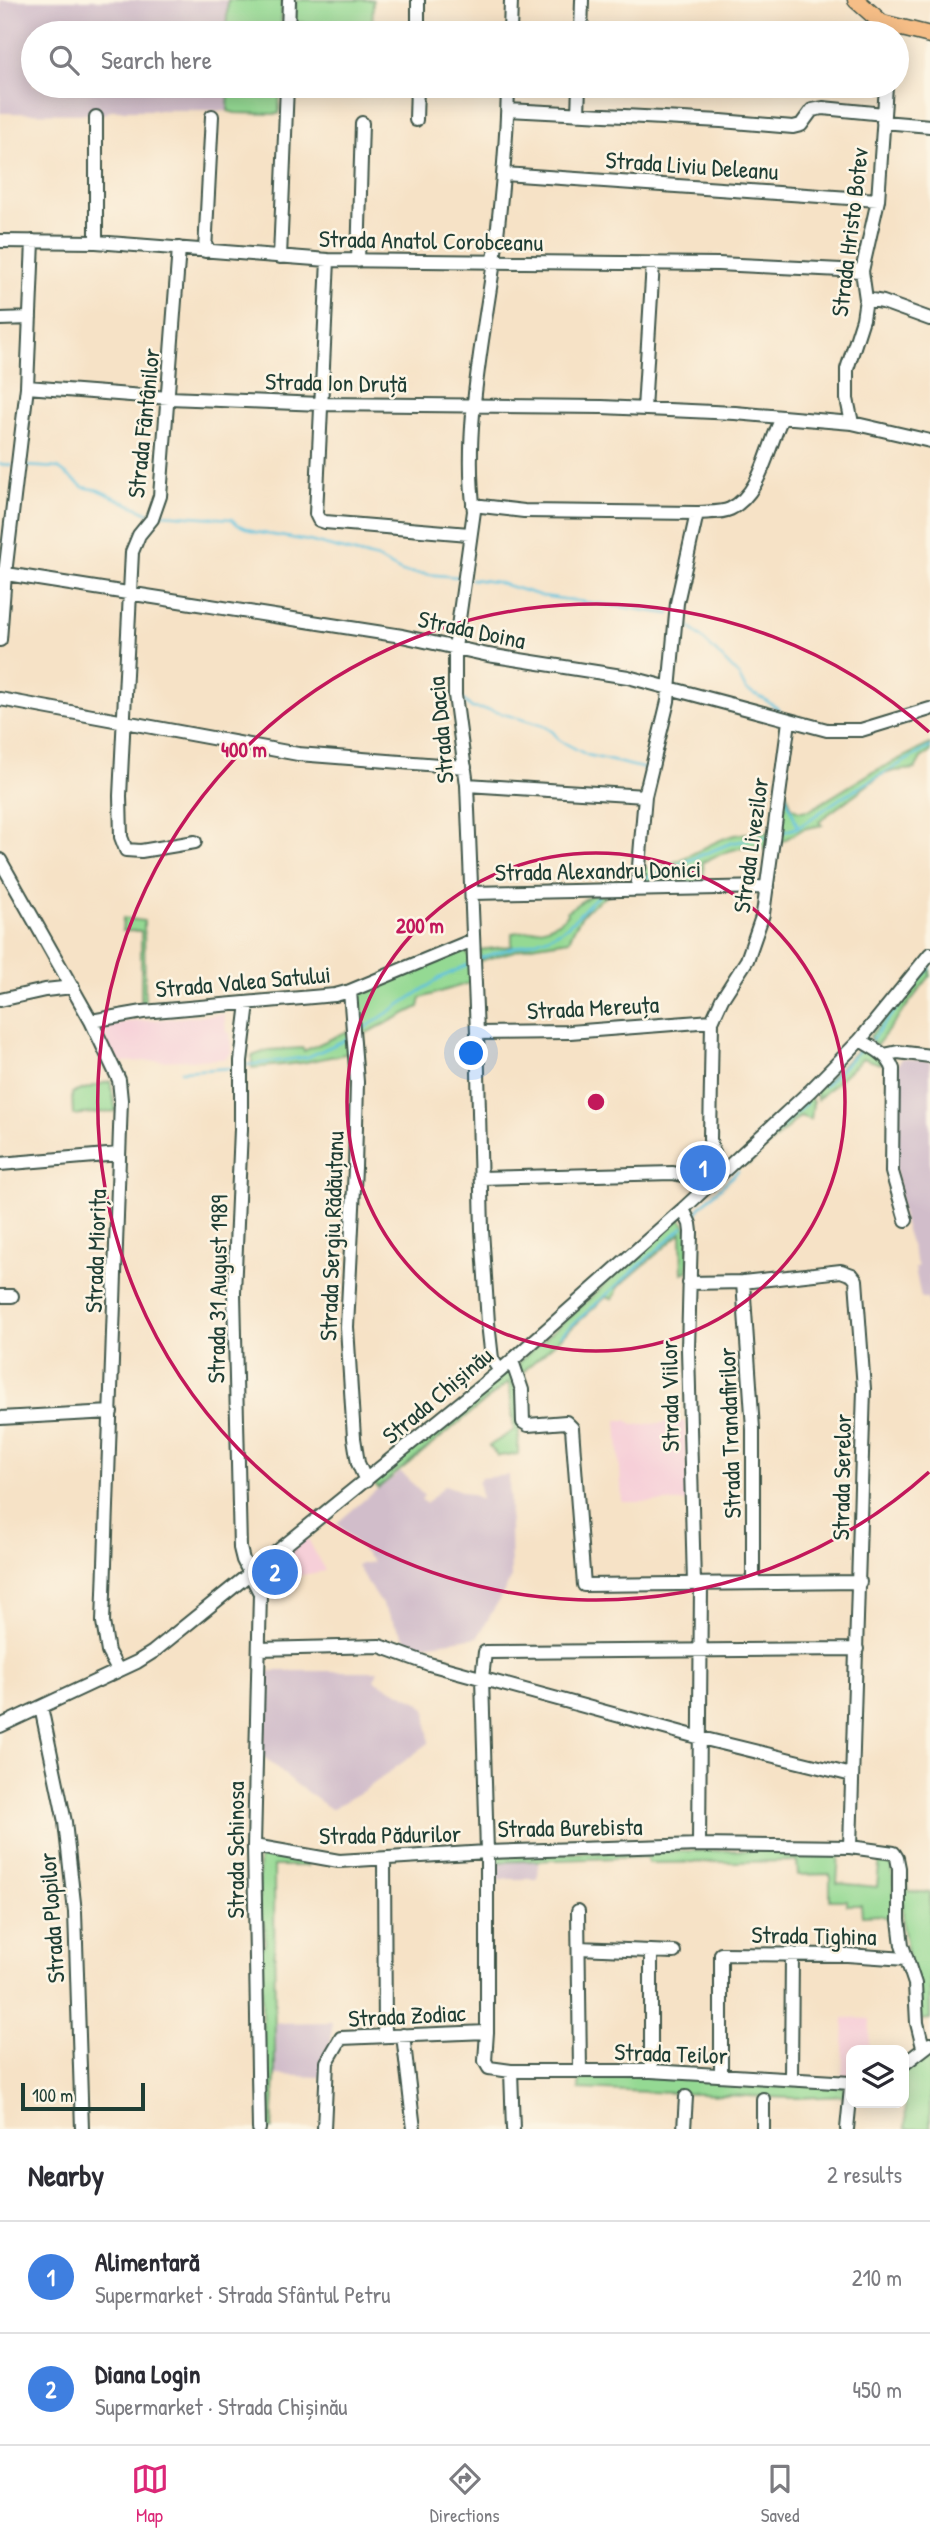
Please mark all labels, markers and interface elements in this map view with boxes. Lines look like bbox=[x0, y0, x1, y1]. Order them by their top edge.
search box bbox=[21, 21, 909, 98]
icon: search bbox=[45, 41, 83, 79]
text: Search here bbox=[101, 42, 212, 77]
street label: Strada Liviu Deleanu bbox=[604, 143, 780, 187]
street label: Strada Hristo Botev bbox=[823, 145, 875, 318]
street label: Strada Anatol Corobceanu bbox=[319, 222, 544, 258]
street label: Strada Fântânilor bbox=[119, 346, 167, 500]
street label: Strada Ion Druță bbox=[265, 365, 407, 399]
street label: Strada Doina bbox=[415, 602, 529, 656]
street label: Strada Dacia bbox=[419, 675, 461, 785]
text: 400 m bbox=[221, 735, 267, 764]
street label: Strada Livezilor bbox=[725, 775, 775, 915]
street label: Strada Alexandru Donici bbox=[494, 852, 702, 888]
text: 200 m bbox=[396, 911, 444, 940]
street label: Strada Valea Satului bbox=[154, 957, 332, 1005]
street label: Strada Mereuța bbox=[526, 988, 660, 1026]
your location bbox=[454, 1036, 488, 1070]
centre of rings bbox=[584, 1090, 608, 1114]
street label: Strada Sergiu Rădăuțanu bbox=[311, 1130, 351, 1341]
pin: 1 bbox=[680, 1142, 726, 1194]
street label: Strada Miorița bbox=[77, 1189, 113, 1313]
street label: Strada 31 August 1989 bbox=[199, 1194, 235, 1384]
street label: Strada Chișinău bbox=[375, 1339, 499, 1451]
street label: Strada Viilor bbox=[652, 1340, 686, 1452]
street label: Strada Trandafirilor bbox=[710, 1347, 748, 1519]
street label: Strada Serelor bbox=[824, 1413, 858, 1541]
pin: 2 bbox=[252, 1546, 298, 1598]
street label: Strada Schinosa bbox=[219, 1781, 251, 1919]
street label: Strada Burebista bbox=[497, 1810, 643, 1844]
street label: Strada Pădurilor bbox=[319, 1817, 461, 1851]
street label: Strada Plopilor bbox=[30, 1852, 72, 1984]
street label: Strada Tighina bbox=[751, 1918, 877, 1952]
street label: Strada Zodiac bbox=[347, 1996, 467, 2034]
street label: Strada Teilor bbox=[614, 2035, 728, 2071]
map controls bbox=[846, 2045, 909, 2108]
button: layers bbox=[846, 2045, 909, 2108]
scale bar bbox=[21, 2080, 145, 2112]
text: 100 m bbox=[32, 2082, 73, 2108]
text: Nearby bbox=[28, 2155, 104, 2195]
text: 2 results bbox=[827, 2159, 902, 2190]
text: Alimentară bbox=[95, 2244, 200, 2279]
text: 1 bbox=[47, 2262, 55, 2293]
text: 210 m bbox=[852, 2262, 902, 2293]
text: Supermarket · Strada Sfântul Petru bbox=[95, 2279, 390, 2310]
text: Diana Login bbox=[95, 2356, 201, 2391]
text: 2 bbox=[46, 2374, 56, 2405]
text: 450 m bbox=[852, 2374, 902, 2405]
text: Supermarket · Strada Chișinău bbox=[95, 2391, 348, 2422]
tab: Map bbox=[131, 2460, 169, 2528]
tab: Directions bbox=[430, 2460, 500, 2528]
tab: Saved bbox=[761, 2460, 799, 2528]

